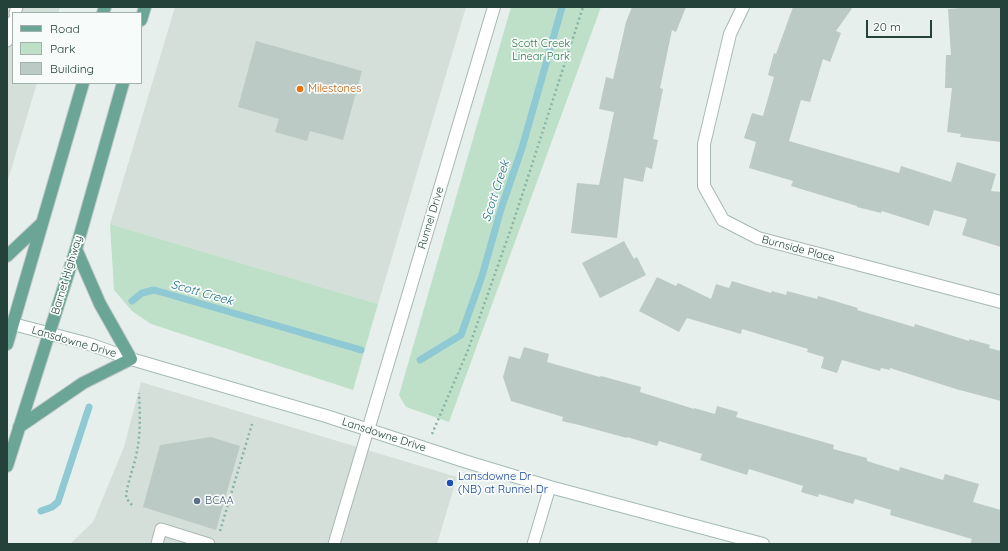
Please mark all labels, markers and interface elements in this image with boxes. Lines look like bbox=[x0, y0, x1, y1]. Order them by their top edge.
legend bbox=[12, 12, 142, 84]
scale bar bbox=[868, 12, 934, 38]
text: 20 m bbox=[873, 19, 901, 34]
text: Road bbox=[50, 21, 80, 36]
park label: Scott Creek Linear Park bbox=[512, 37, 570, 63]
text: Park bbox=[50, 41, 75, 56]
text: Building bbox=[50, 61, 94, 76]
place label: Milestones bbox=[308, 82, 361, 96]
marker: Milestones bbox=[295, 84, 305, 94]
water label: Scott Creek bbox=[479, 158, 513, 224]
street label: Runnel Drive bbox=[415, 185, 447, 251]
street label: Burnside Place bbox=[760, 233, 836, 265]
street label: Barnet Highway bbox=[49, 234, 85, 316]
water label: Scott Creek bbox=[169, 277, 235, 309]
street label: Lansdowne Drive bbox=[30, 324, 118, 360]
street label: Lansdowne Drive bbox=[340, 415, 428, 455]
place label: Lansdowne Dr (NB) at Runnel Dr bbox=[458, 470, 548, 496]
marker: Lansdowne Dr (NB) at Runnel Dr bbox=[445, 478, 455, 488]
place label: BCAA bbox=[205, 494, 234, 508]
marker: BCAA bbox=[192, 496, 202, 506]

